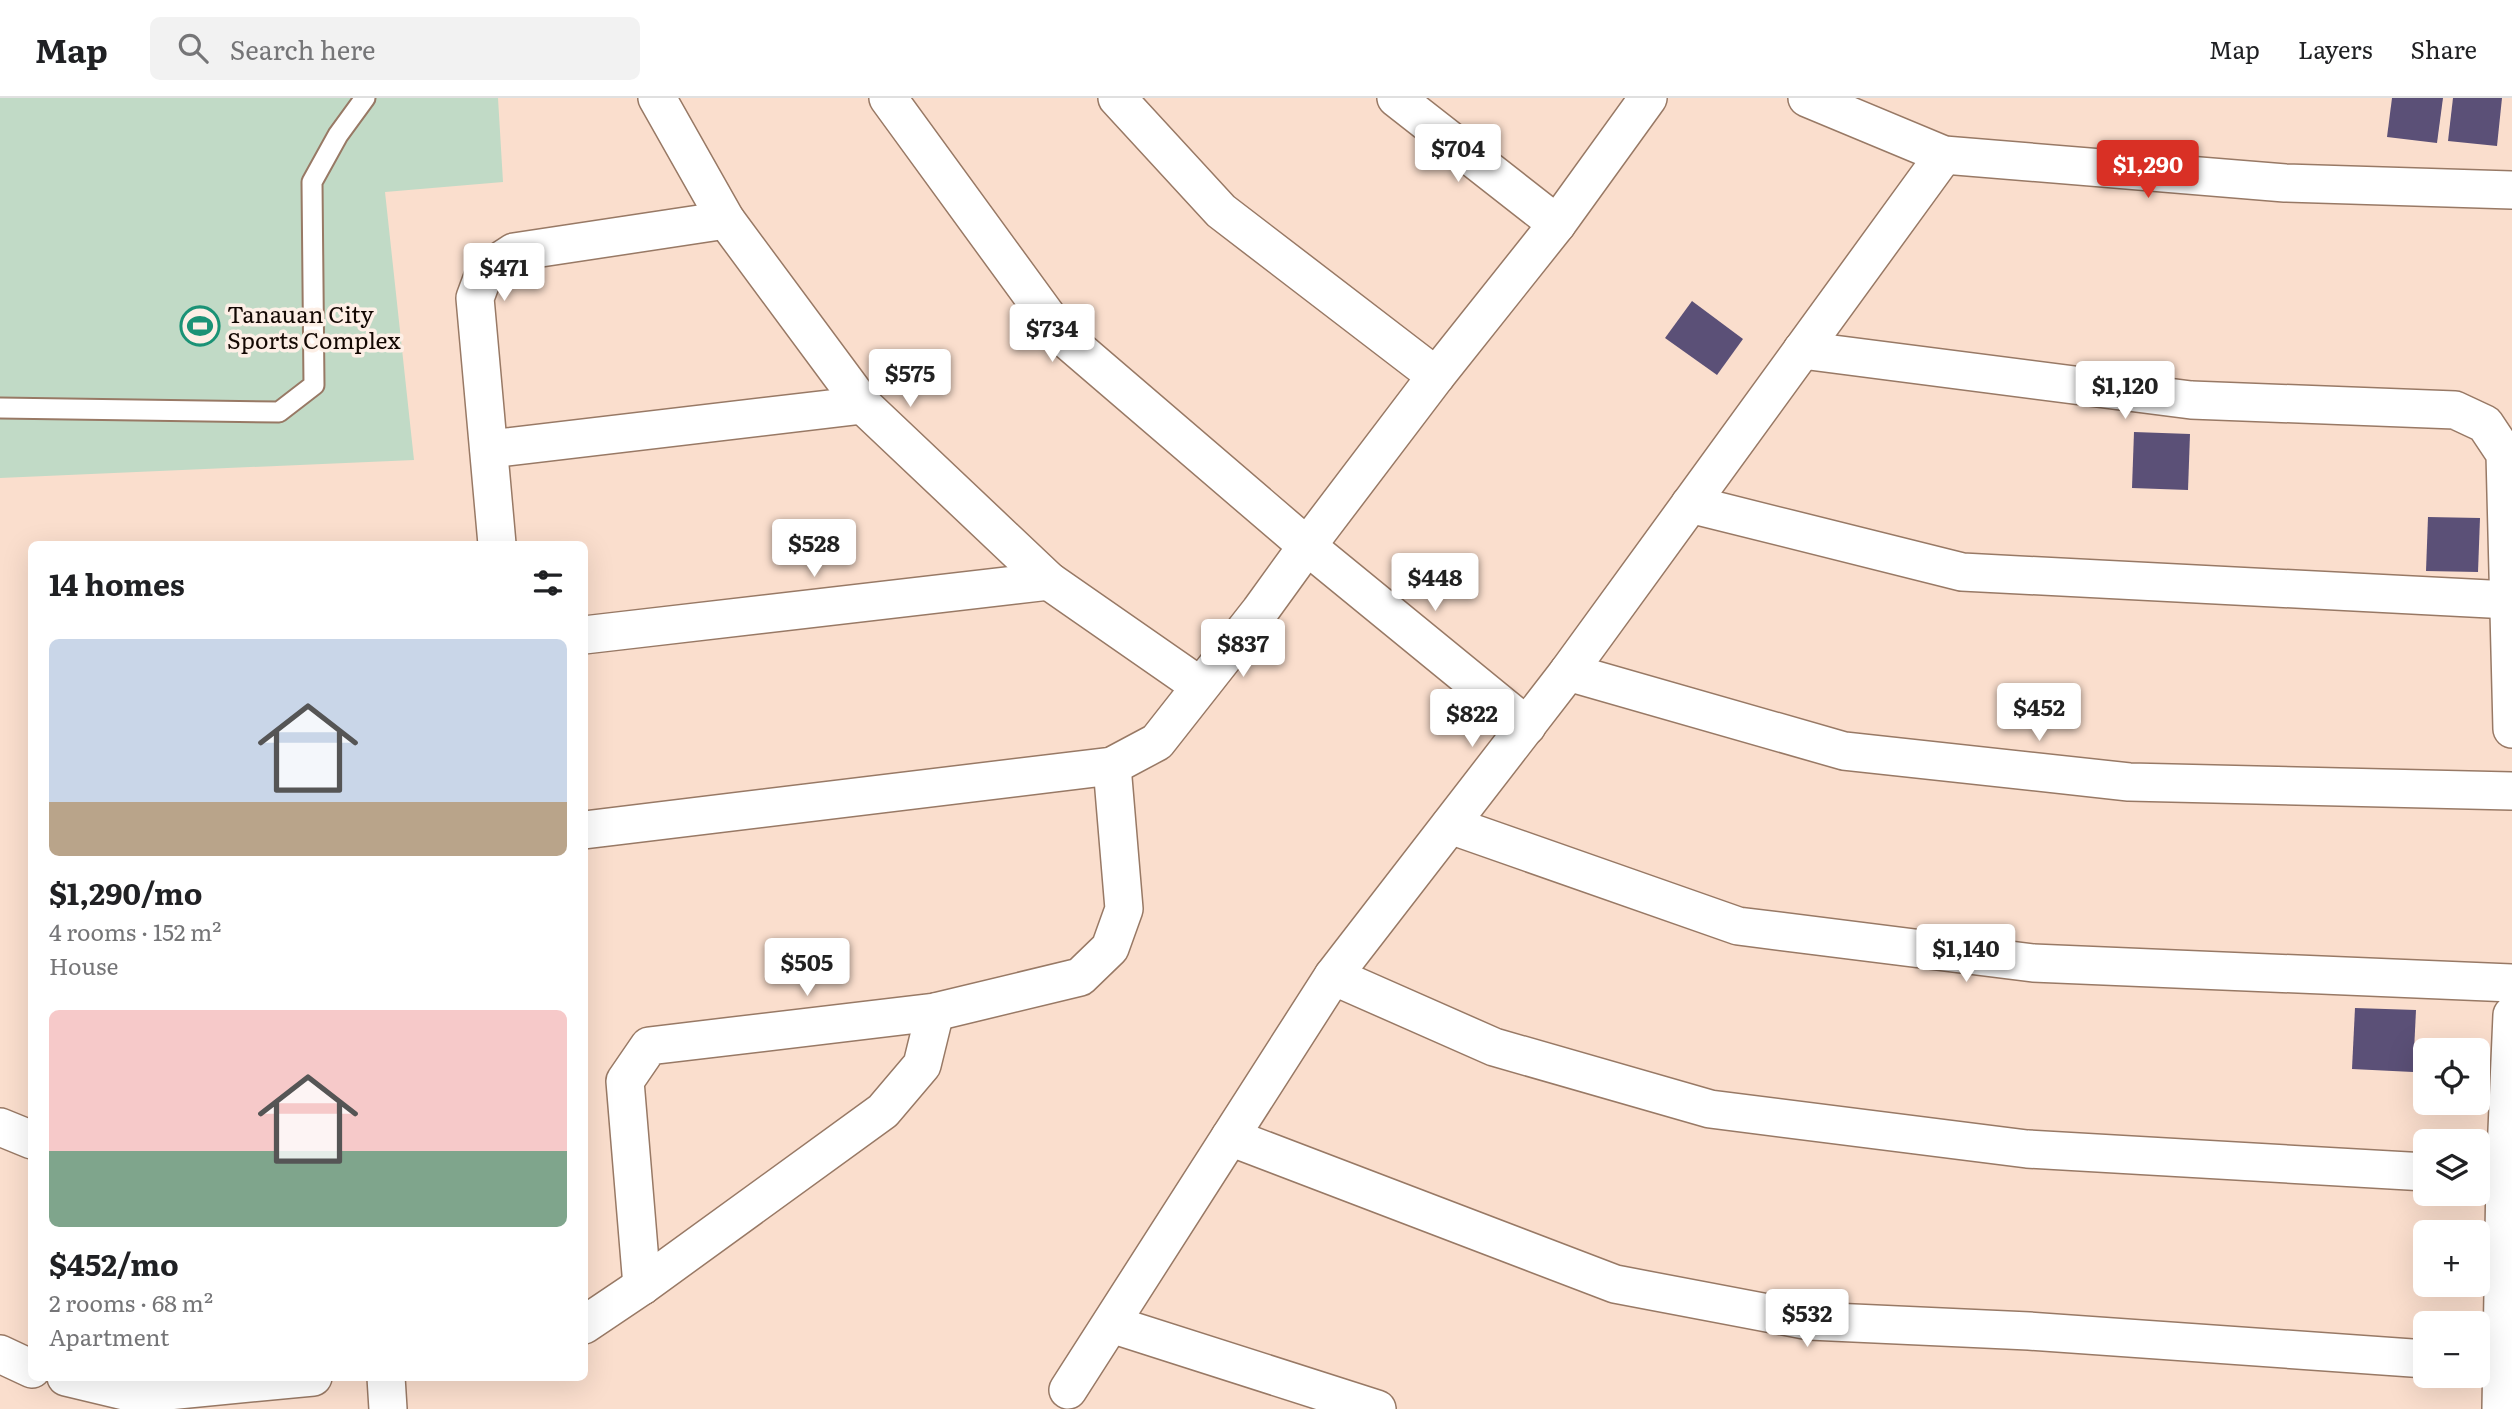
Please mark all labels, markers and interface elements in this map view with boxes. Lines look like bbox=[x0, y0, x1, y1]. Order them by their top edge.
search box bbox=[150, 17, 640, 80]
text: Map bbox=[35, 24, 108, 73]
icon: search bbox=[174, 29, 212, 67]
text: Search here bbox=[230, 29, 376, 68]
text: Map bbox=[2209, 31, 2260, 66]
text: Layers bbox=[2298, 31, 2372, 66]
text: Share bbox=[2410, 31, 2477, 66]
pin: $704 bbox=[1417, 125, 1499, 184]
text: $704 bbox=[1431, 130, 1485, 164]
pin: $1,290 bbox=[2091, 140, 2205, 200]
text: $1,290 bbox=[2113, 146, 2183, 180]
pin: $471 bbox=[463, 244, 545, 303]
text: $471 bbox=[480, 249, 528, 283]
place label: Tanauan City Sports Complex bbox=[227, 296, 401, 356]
pin: $734 bbox=[1011, 304, 1093, 364]
sports icon: Tanauan City Sports Complex bbox=[179, 305, 221, 347]
text: $734 bbox=[1026, 310, 1078, 344]
pin: $575 bbox=[869, 350, 951, 409]
text: $575 bbox=[885, 355, 935, 389]
pin: $1,120 bbox=[2068, 362, 2182, 421]
text: $1,120 bbox=[2092, 367, 2158, 401]
pin: $528 bbox=[773, 519, 855, 579]
text: $528 bbox=[788, 525, 840, 559]
pin: $448 bbox=[1394, 554, 1476, 613]
text: $448 bbox=[1408, 559, 1462, 593]
text: 14 homes bbox=[49, 561, 185, 605]
icon: filters bbox=[529, 564, 567, 602]
pin: $837 bbox=[1202, 620, 1284, 679]
text: $837 bbox=[1217, 625, 1269, 659]
pin: $452 bbox=[1998, 684, 2080, 743]
icon: home bbox=[245, 685, 371, 811]
text: $452 bbox=[2013, 689, 2065, 723]
pin: $822 bbox=[1431, 690, 1513, 749]
text: $822 bbox=[1446, 695, 1498, 729]
text: $1,290/mo bbox=[49, 870, 203, 914]
text: 4 rooms · 152 m² bbox=[49, 914, 222, 948]
pin: $1,140 bbox=[1909, 924, 2023, 984]
text: $1,140 bbox=[1932, 930, 2000, 964]
pin: $505 bbox=[766, 939, 848, 998]
text: $505 bbox=[781, 944, 833, 978]
text: House bbox=[49, 948, 118, 982]
map controls bbox=[2413, 1038, 2490, 1388]
button: locate bbox=[2413, 1038, 2490, 1115]
icon: home bbox=[245, 1056, 371, 1182]
button: layers bbox=[2413, 1129, 2490, 1206]
button: + bbox=[2413, 1220, 2490, 1297]
text: $452/mo bbox=[49, 1241, 179, 1285]
text: 2 rooms · 68 m² bbox=[49, 1285, 213, 1319]
pin: $532 bbox=[1766, 1290, 1848, 1349]
text: $532 bbox=[1782, 1295, 1832, 1329]
button: − bbox=[2413, 1311, 2490, 1388]
text: Apartment bbox=[49, 1319, 169, 1353]

